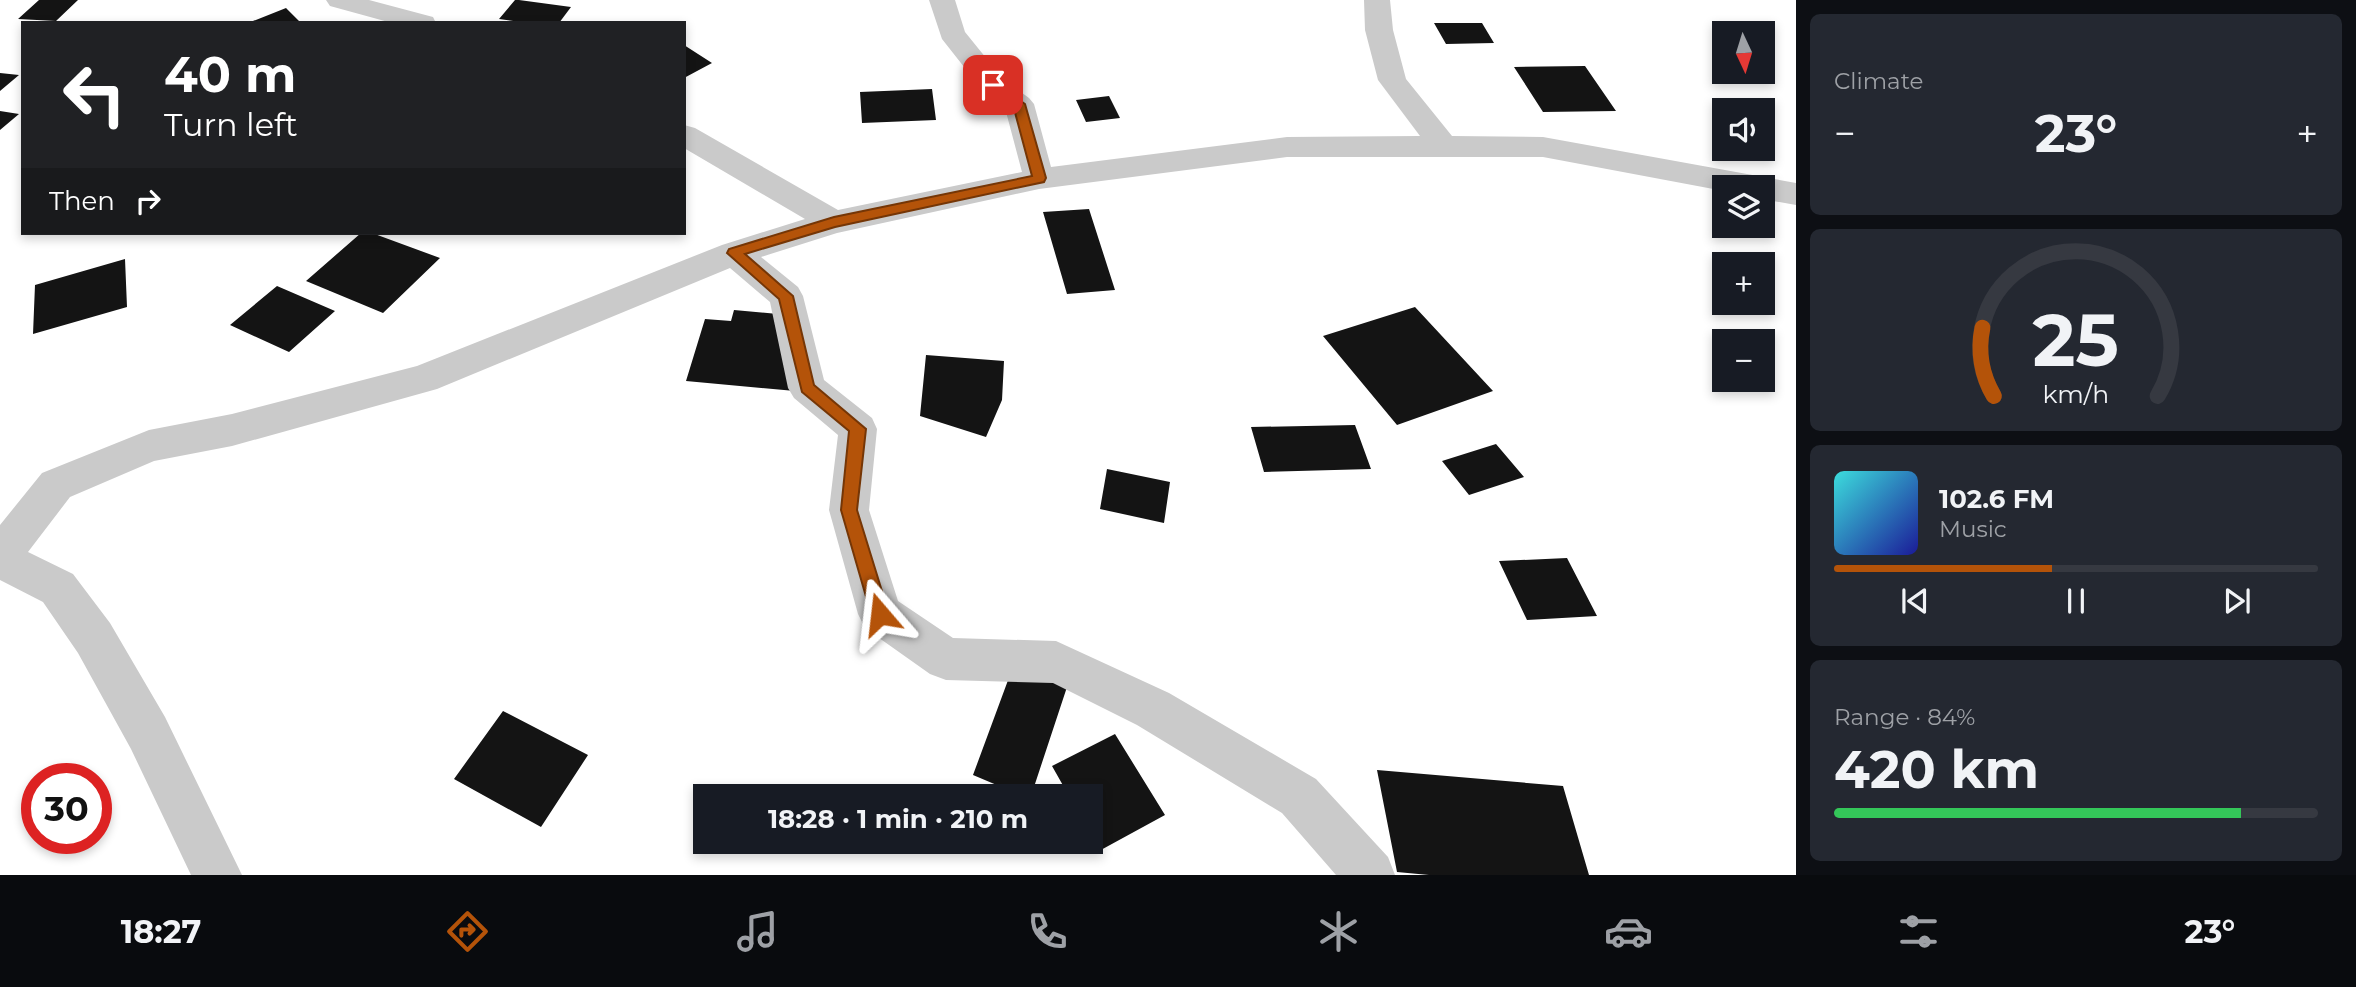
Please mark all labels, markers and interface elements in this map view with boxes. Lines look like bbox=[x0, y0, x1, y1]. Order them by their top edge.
north arrow bbox=[1712, 21, 1774, 84]
map controls bbox=[1712, 21, 1775, 392]
text: 40 m bbox=[164, 45, 296, 104]
icon: left bbox=[49, 49, 140, 140]
pin bbox=[963, 55, 1023, 115]
icon: arrive bbox=[974, 66, 1012, 104]
text: Climate bbox=[1834, 67, 1923, 95]
button: sound bbox=[1712, 98, 1775, 161]
text: 23° bbox=[2035, 102, 2117, 165]
text: Turn left bbox=[164, 105, 298, 144]
text: − bbox=[1834, 110, 1856, 157]
text: + bbox=[2296, 110, 2318, 157]
button: layers bbox=[1712, 175, 1775, 238]
icon: right bbox=[129, 182, 167, 220]
text: Then bbox=[49, 185, 115, 217]
button: + bbox=[1712, 252, 1775, 315]
text: 25 bbox=[2033, 296, 2119, 384]
button: − bbox=[1712, 329, 1775, 392]
text: km/h bbox=[2043, 379, 2109, 409]
text: 102.6 FM bbox=[1939, 483, 2054, 515]
text: Music bbox=[1939, 515, 2007, 543]
position arrow bbox=[843, 577, 917, 651]
icon: previous bbox=[1896, 582, 1934, 620]
icon: pause bbox=[2057, 582, 2095, 620]
icon: next bbox=[2218, 582, 2256, 620]
text: Range · 84% bbox=[1834, 703, 1975, 731]
text: 420 km bbox=[1834, 738, 2039, 801]
speed limit sign: 30 bbox=[21, 763, 112, 854]
text: 18:28 · 1 min · 210 m bbox=[768, 803, 1028, 835]
icon: directions bbox=[443, 907, 492, 956]
icon: music bbox=[733, 907, 782, 956]
icon: phone bbox=[1023, 907, 1072, 956]
icon: climate bbox=[1314, 907, 1363, 956]
icon: car bbox=[1604, 907, 1653, 956]
icon: filters bbox=[1894, 907, 1943, 956]
text: 18:27 bbox=[121, 912, 201, 951]
text: 23° bbox=[2185, 912, 2235, 951]

